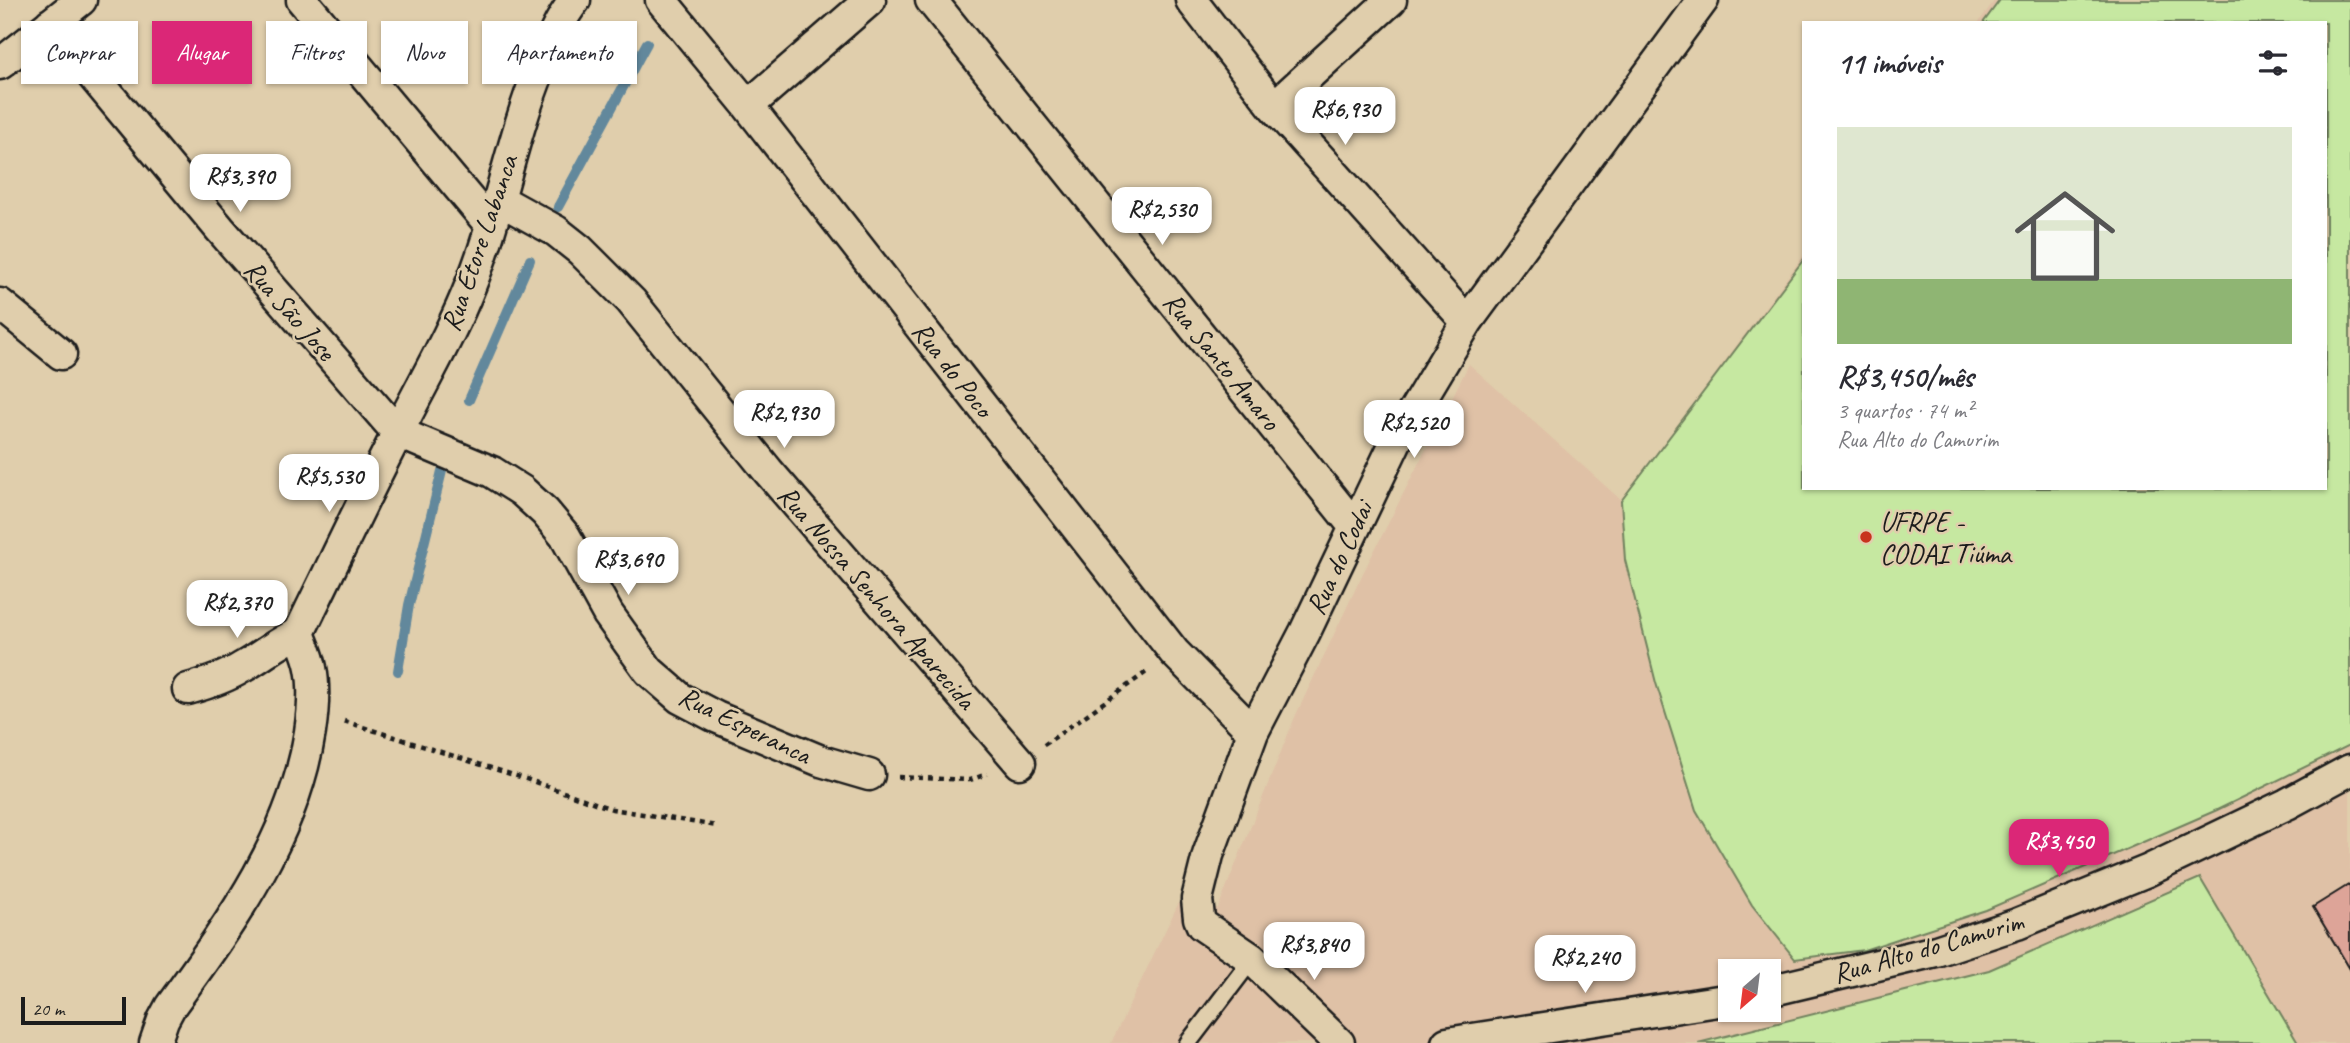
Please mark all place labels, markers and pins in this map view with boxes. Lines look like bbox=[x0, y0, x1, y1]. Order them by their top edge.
pin: R$6,930 bbox=[1280, 88, 1410, 147]
pin: R$3,390 bbox=[175, 154, 305, 214]
pin: R$2,530 bbox=[1097, 188, 1227, 247]
pin: R$2,930 bbox=[719, 391, 849, 450]
pin: R$2,520 bbox=[1349, 400, 1479, 460]
pin: R$5,530 bbox=[264, 454, 394, 514]
place label: UFRPE - CODAI Tiúma bbox=[1880, 504, 2013, 571]
marker: UFRPE - CODAI Tiúma bbox=[1858, 529, 1874, 545]
pin: R$3,690 bbox=[563, 538, 693, 597]
pin: R$2,370 bbox=[172, 580, 302, 640]
pin: R$3,450 bbox=[1994, 820, 2124, 879]
pin: R$3,840 bbox=[1249, 922, 1379, 982]
pin: R$2,240 bbox=[1520, 936, 1650, 995]

